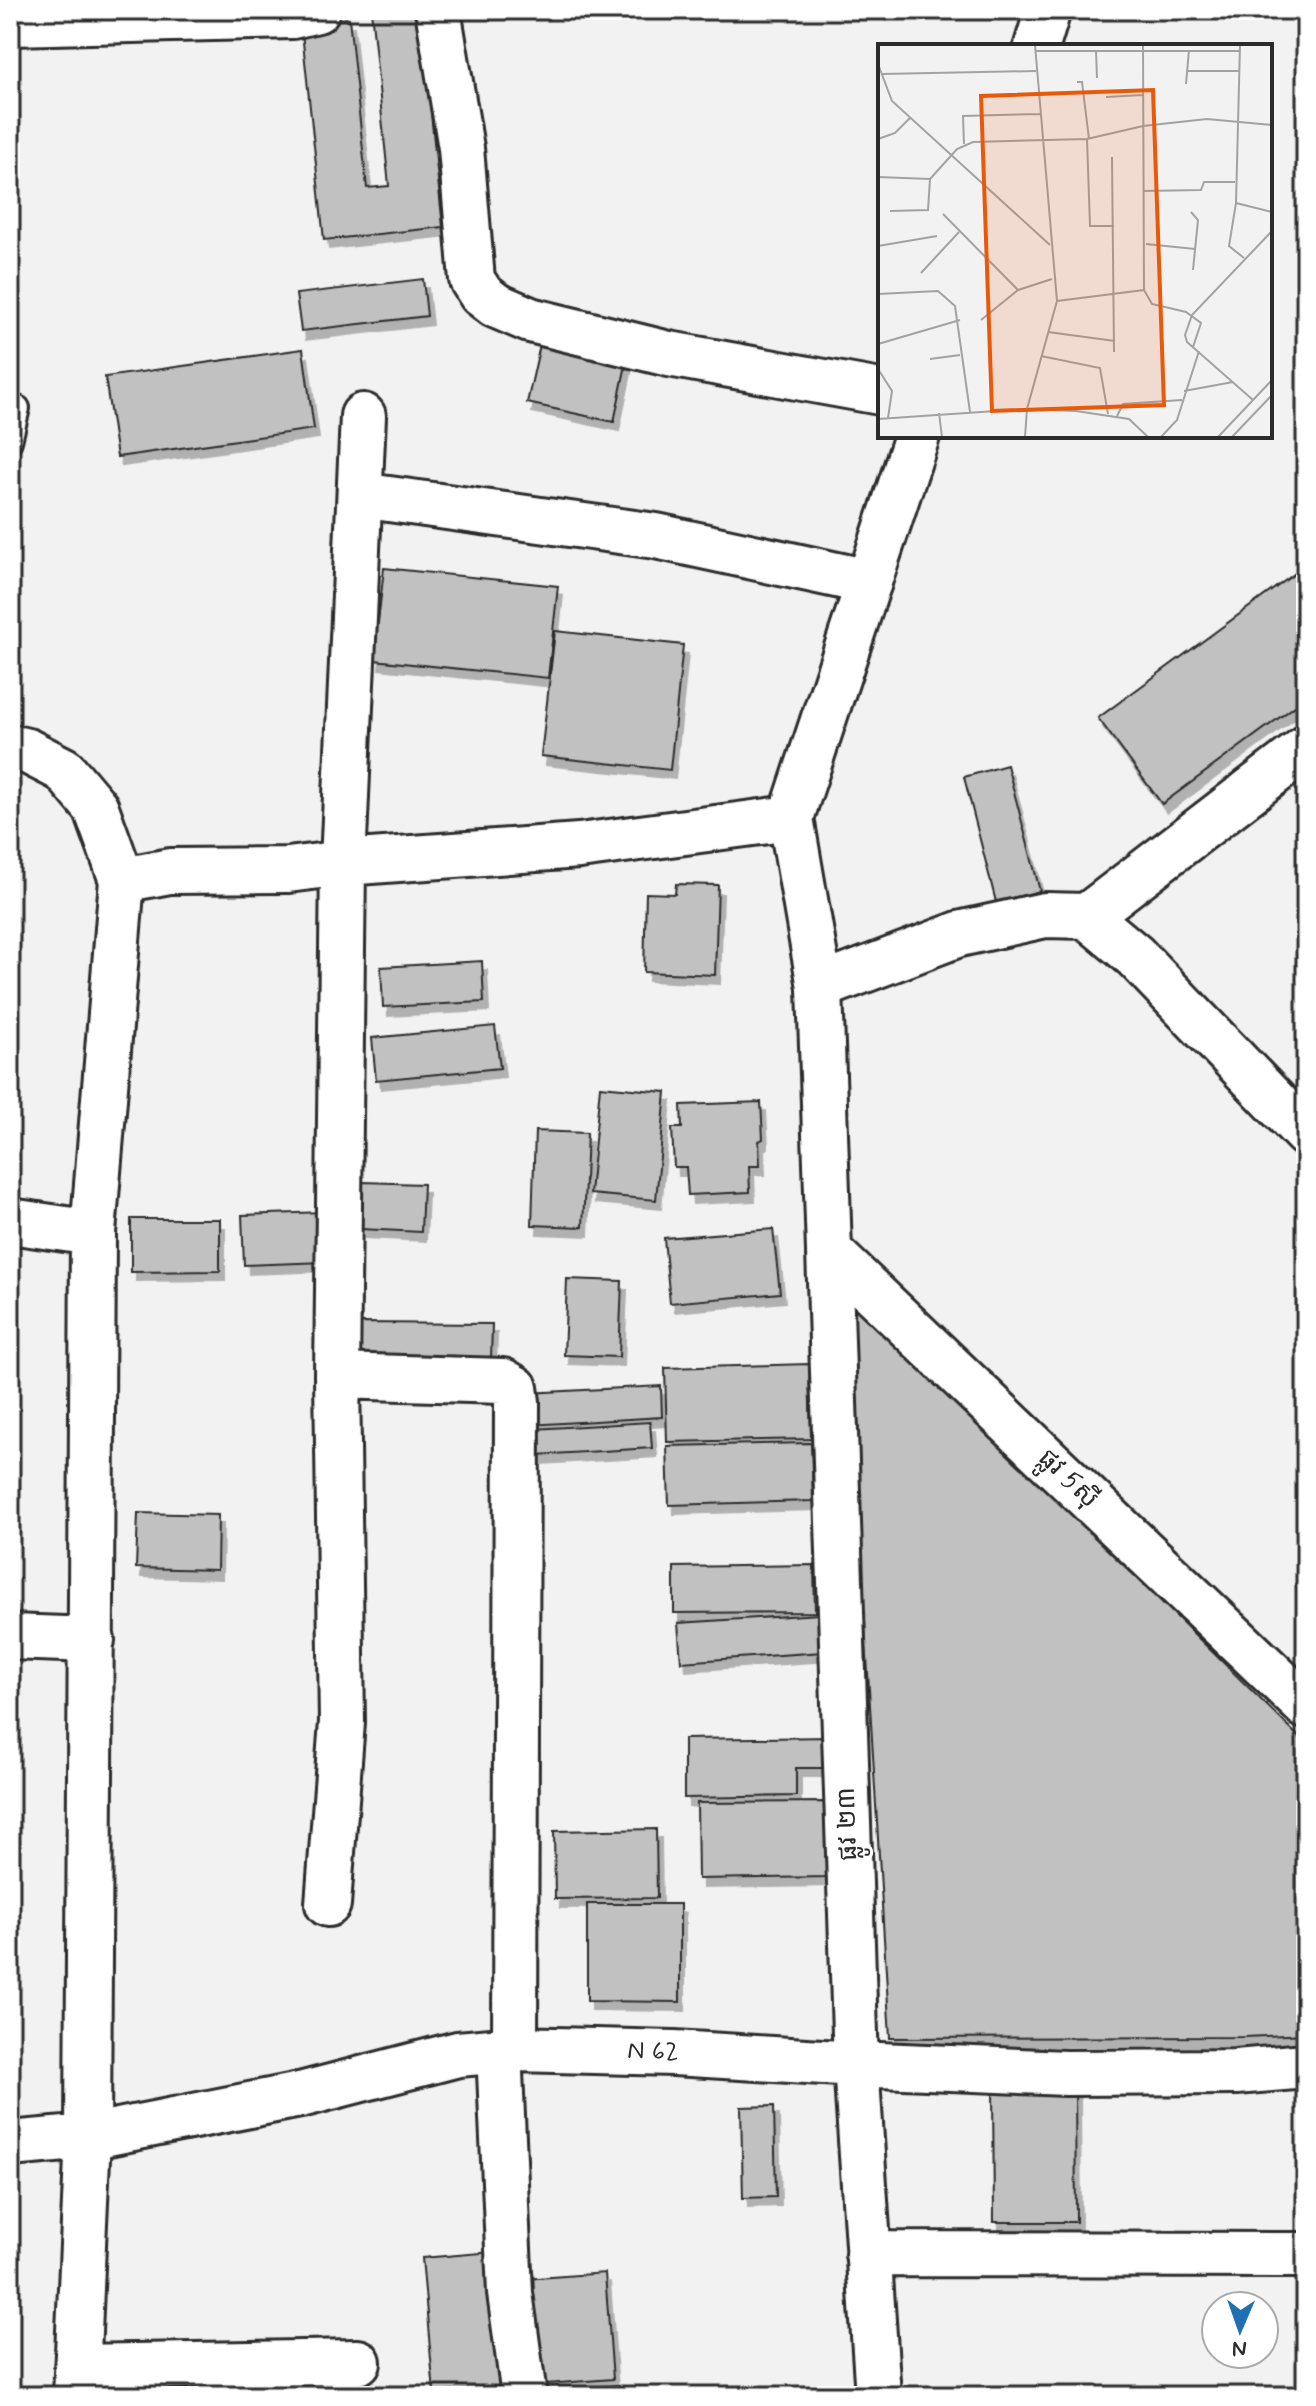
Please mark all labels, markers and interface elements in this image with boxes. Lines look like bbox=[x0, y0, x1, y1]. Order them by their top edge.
inset map bbox=[878, 44, 1272, 438]
street label: ផ្លូវ 5ស៊ី bbox=[1027, 1442, 1106, 1520]
street label: ផ្លូវ ២៣ bbox=[830, 1786, 871, 1862]
street label: N 62 bbox=[627, 2034, 679, 2070]
north arrow bbox=[1200, 2290, 1280, 2370]
text: N bbox=[1232, 2334, 1247, 2362]

